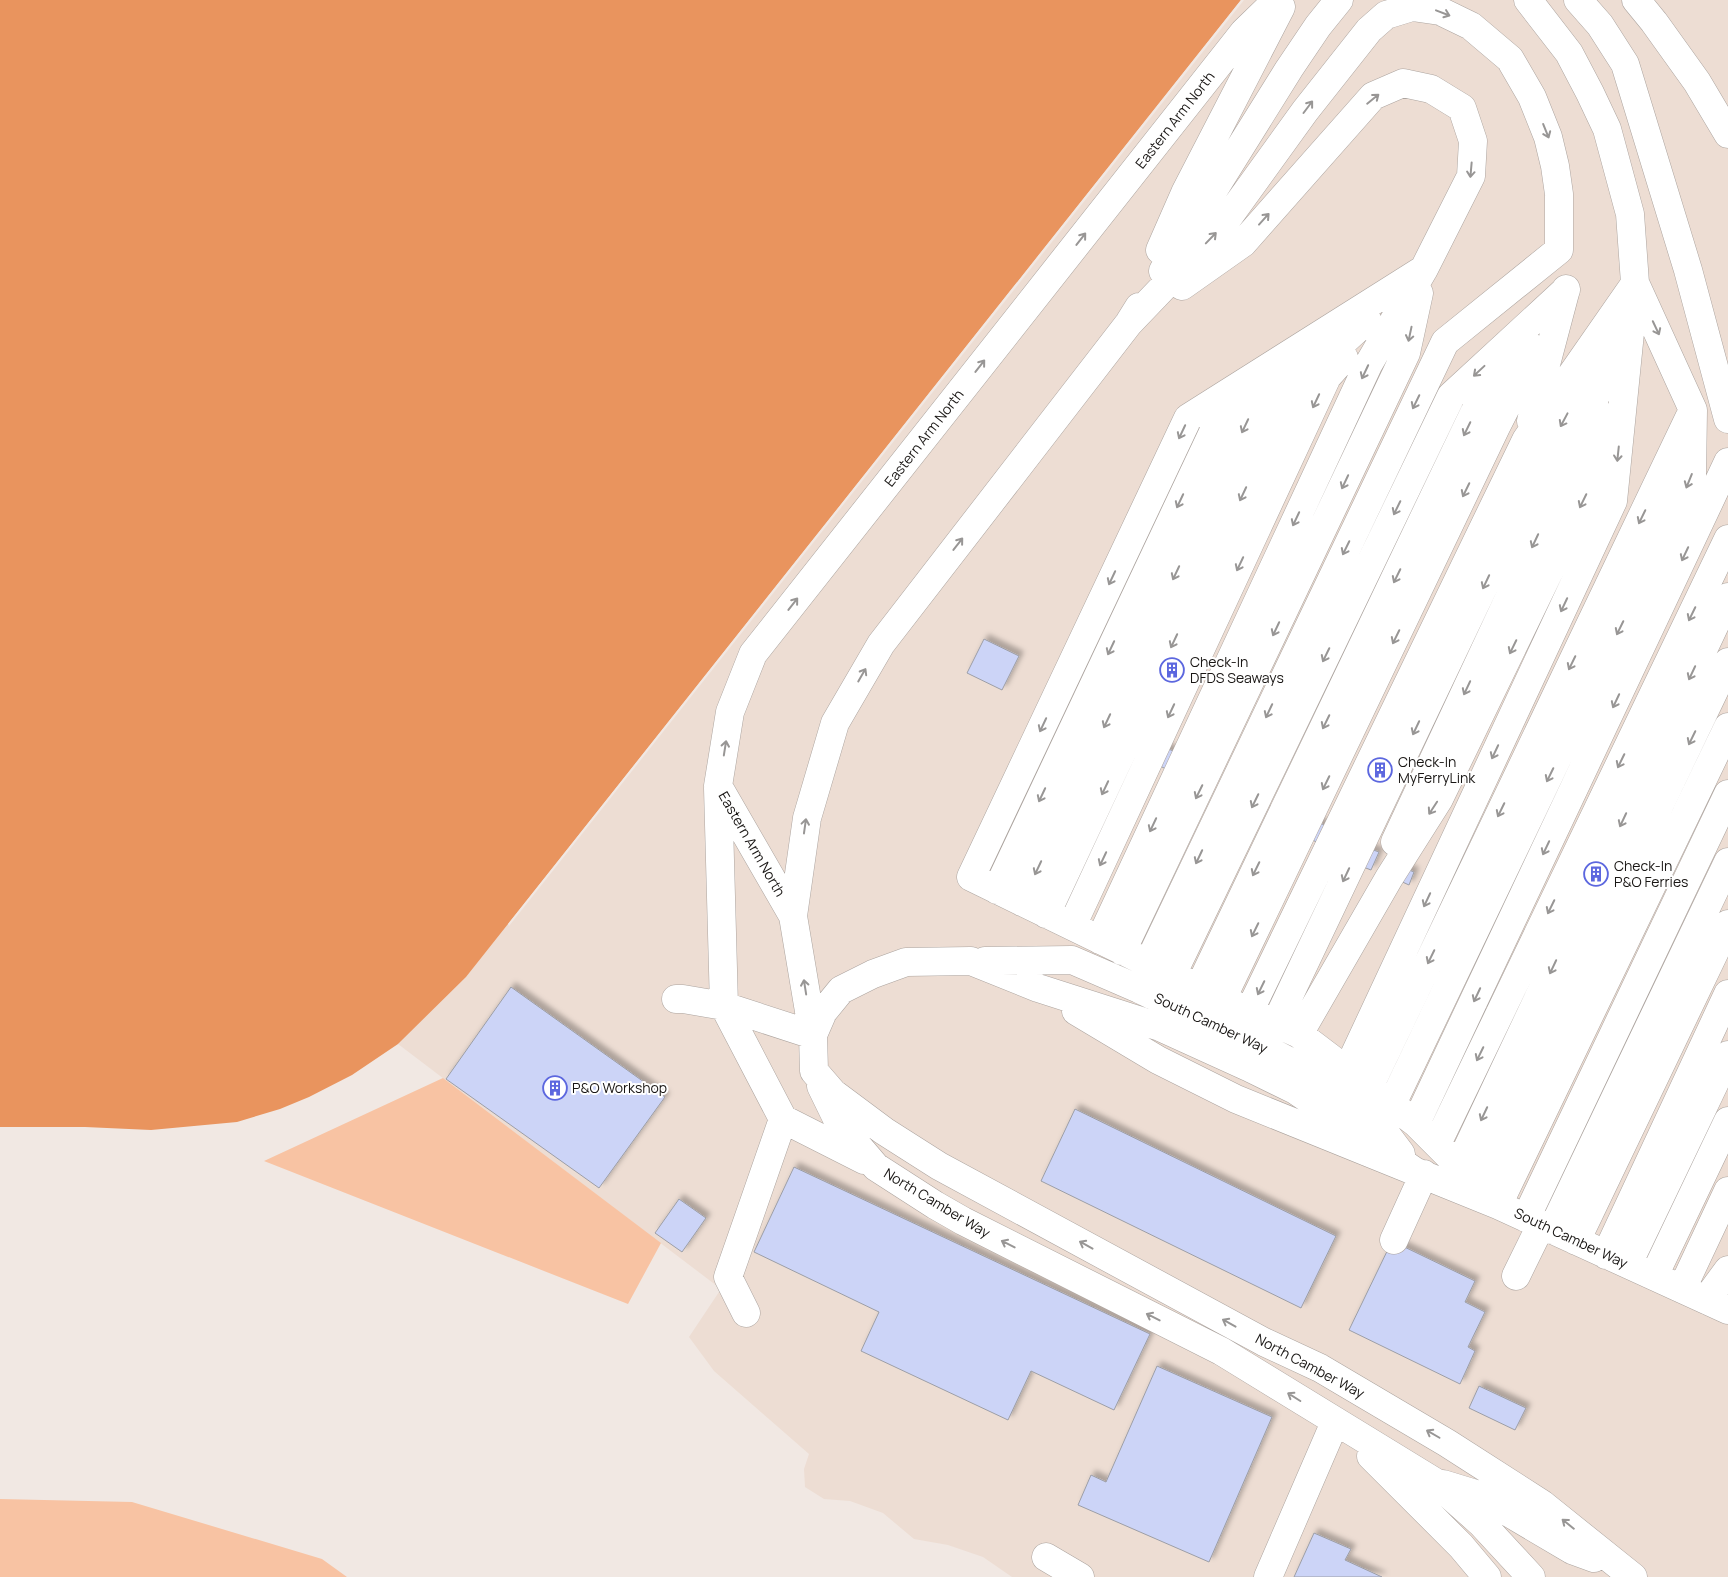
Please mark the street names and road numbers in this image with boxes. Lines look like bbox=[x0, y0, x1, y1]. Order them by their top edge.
street label: Eastern Arm North bbox=[1131, 67, 1218, 172]
street label: Eastern Arm North bbox=[880, 385, 967, 490]
street label: Eastern Arm North bbox=[715, 788, 790, 900]
street label: South Camber Way bbox=[1151, 988, 1272, 1057]
street label: North Camber Way bbox=[881, 1163, 994, 1242]
street label: South Camber Way bbox=[1511, 1203, 1632, 1272]
street label: North Camber Way bbox=[1252, 1329, 1369, 1403]

